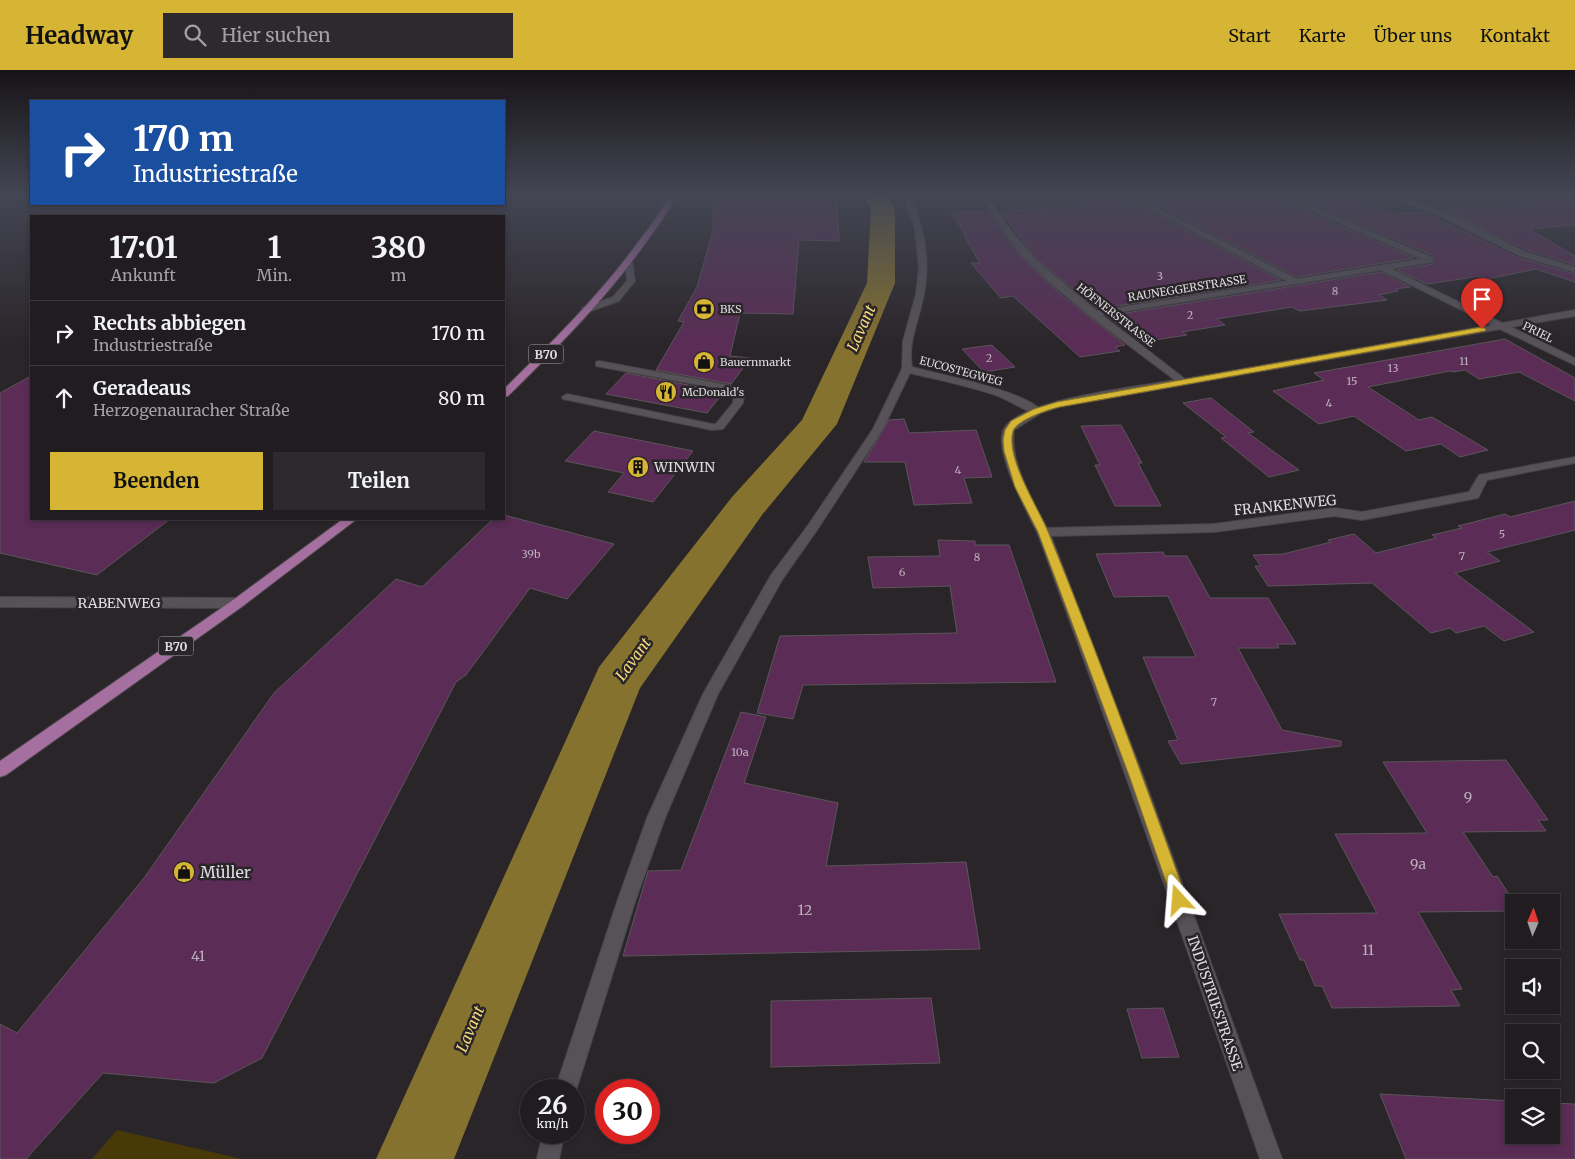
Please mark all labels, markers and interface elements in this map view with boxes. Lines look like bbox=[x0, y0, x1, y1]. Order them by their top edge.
search box bbox=[163, 13, 513, 58]
text: Headway bbox=[25, 20, 133, 51]
icon: search bbox=[181, 21, 209, 49]
text: Hier suchen bbox=[221, 23, 331, 47]
text: Start bbox=[1228, 24, 1271, 47]
text: Karte bbox=[1299, 24, 1346, 47]
text: Über uns bbox=[1374, 24, 1452, 47]
text: Kontakt bbox=[1480, 24, 1550, 47]
text: 170 m bbox=[133, 117, 234, 161]
icon: right bbox=[50, 120, 115, 185]
text: Industriestraße bbox=[133, 160, 298, 188]
text: 17:01 bbox=[109, 228, 178, 266]
text: 1 bbox=[267, 228, 281, 266]
text: 380 bbox=[371, 228, 426, 266]
text: Ankunft bbox=[111, 265, 176, 285]
text: Min. bbox=[257, 265, 292, 285]
text: m bbox=[391, 265, 406, 285]
house number: 3 bbox=[1157, 269, 1163, 283]
street label: RAUNEGGERSTRASSE bbox=[1127, 272, 1247, 304]
pin bbox=[1461, 278, 1503, 329]
street label: HÖFNERSTRASSE bbox=[1074, 280, 1158, 350]
house number: 8 bbox=[1332, 284, 1339, 298]
icon: arrive bbox=[1468, 285, 1496, 313]
bank icon: BKS bbox=[692, 297, 716, 321]
water label: Lavant bbox=[843, 301, 880, 354]
place label: BKS bbox=[720, 302, 742, 316]
house number: 2 bbox=[1187, 308, 1193, 322]
text: Rechts abbiegen bbox=[93, 311, 246, 335]
icon: right bbox=[50, 319, 78, 347]
street label: PRIEL bbox=[1520, 319, 1556, 345]
text: 170 m bbox=[432, 321, 485, 345]
text: Industriestraße bbox=[93, 335, 213, 355]
road number: B70 bbox=[528, 344, 564, 364]
shop icon: Bauernmarkt bbox=[692, 350, 716, 374]
house number: 2 bbox=[986, 351, 992, 365]
street label: EUCOSTEGWEG bbox=[918, 353, 1004, 389]
house number: 11 bbox=[1459, 354, 1469, 368]
place label: Bauernmarkt bbox=[720, 355, 792, 369]
house number: 13 bbox=[1388, 361, 1398, 375]
house number: 15 bbox=[1346, 374, 1358, 388]
text: Geradeaus bbox=[93, 376, 191, 400]
restaurant icon: McDonald's bbox=[654, 380, 678, 404]
icon: ahead bbox=[50, 384, 78, 412]
place label: McDonald's bbox=[682, 385, 744, 399]
text: 80 m bbox=[438, 386, 485, 410]
house number: 4 bbox=[1326, 396, 1333, 410]
text: Herzogenauracher Straße bbox=[93, 400, 290, 420]
button: Beenden bbox=[50, 452, 263, 510]
button: Teilen bbox=[273, 452, 485, 510]
building icon: WINWIN bbox=[626, 455, 650, 479]
place label: WINWIN bbox=[653, 458, 715, 476]
house number: 4 bbox=[955, 463, 962, 477]
street label: FRANKENWEG bbox=[1233, 491, 1337, 519]
house number: 5 bbox=[1499, 527, 1505, 541]
house number: 39b bbox=[521, 547, 541, 561]
house number: 7 bbox=[1459, 549, 1465, 563]
house number: 8 bbox=[974, 550, 981, 564]
house number: 6 bbox=[899, 565, 906, 579]
street label: RABENWEG bbox=[78, 594, 160, 612]
water label: Lavant bbox=[611, 633, 655, 684]
road number: B70 bbox=[158, 636, 194, 656]
house number: 7 bbox=[1211, 695, 1217, 709]
house number: 10a bbox=[731, 745, 749, 759]
house number: 9 bbox=[1464, 788, 1472, 806]
house number: 9a bbox=[1410, 855, 1426, 873]
shop icon: Müller bbox=[172, 860, 196, 884]
place label: Müller bbox=[200, 862, 251, 882]
position arrow bbox=[1152, 873, 1204, 925]
north arrow bbox=[1505, 894, 1560, 949]
map controls bbox=[1505, 894, 1560, 1144]
house number: 12 bbox=[798, 901, 812, 919]
street label: INDUSTRIESTRASSE bbox=[1183, 933, 1247, 1073]
house number: 11 bbox=[1362, 941, 1374, 959]
house number: 41 bbox=[191, 947, 205, 965]
button: sound bbox=[1505, 959, 1560, 1014]
water label: Lavant bbox=[452, 1002, 488, 1055]
button: search bbox=[1505, 1024, 1560, 1079]
speed limit sign: 30 bbox=[595, 1079, 660, 1144]
text: 26 bbox=[538, 1089, 567, 1121]
button: layers bbox=[1505, 1089, 1560, 1144]
text: km/h bbox=[537, 1116, 568, 1131]

